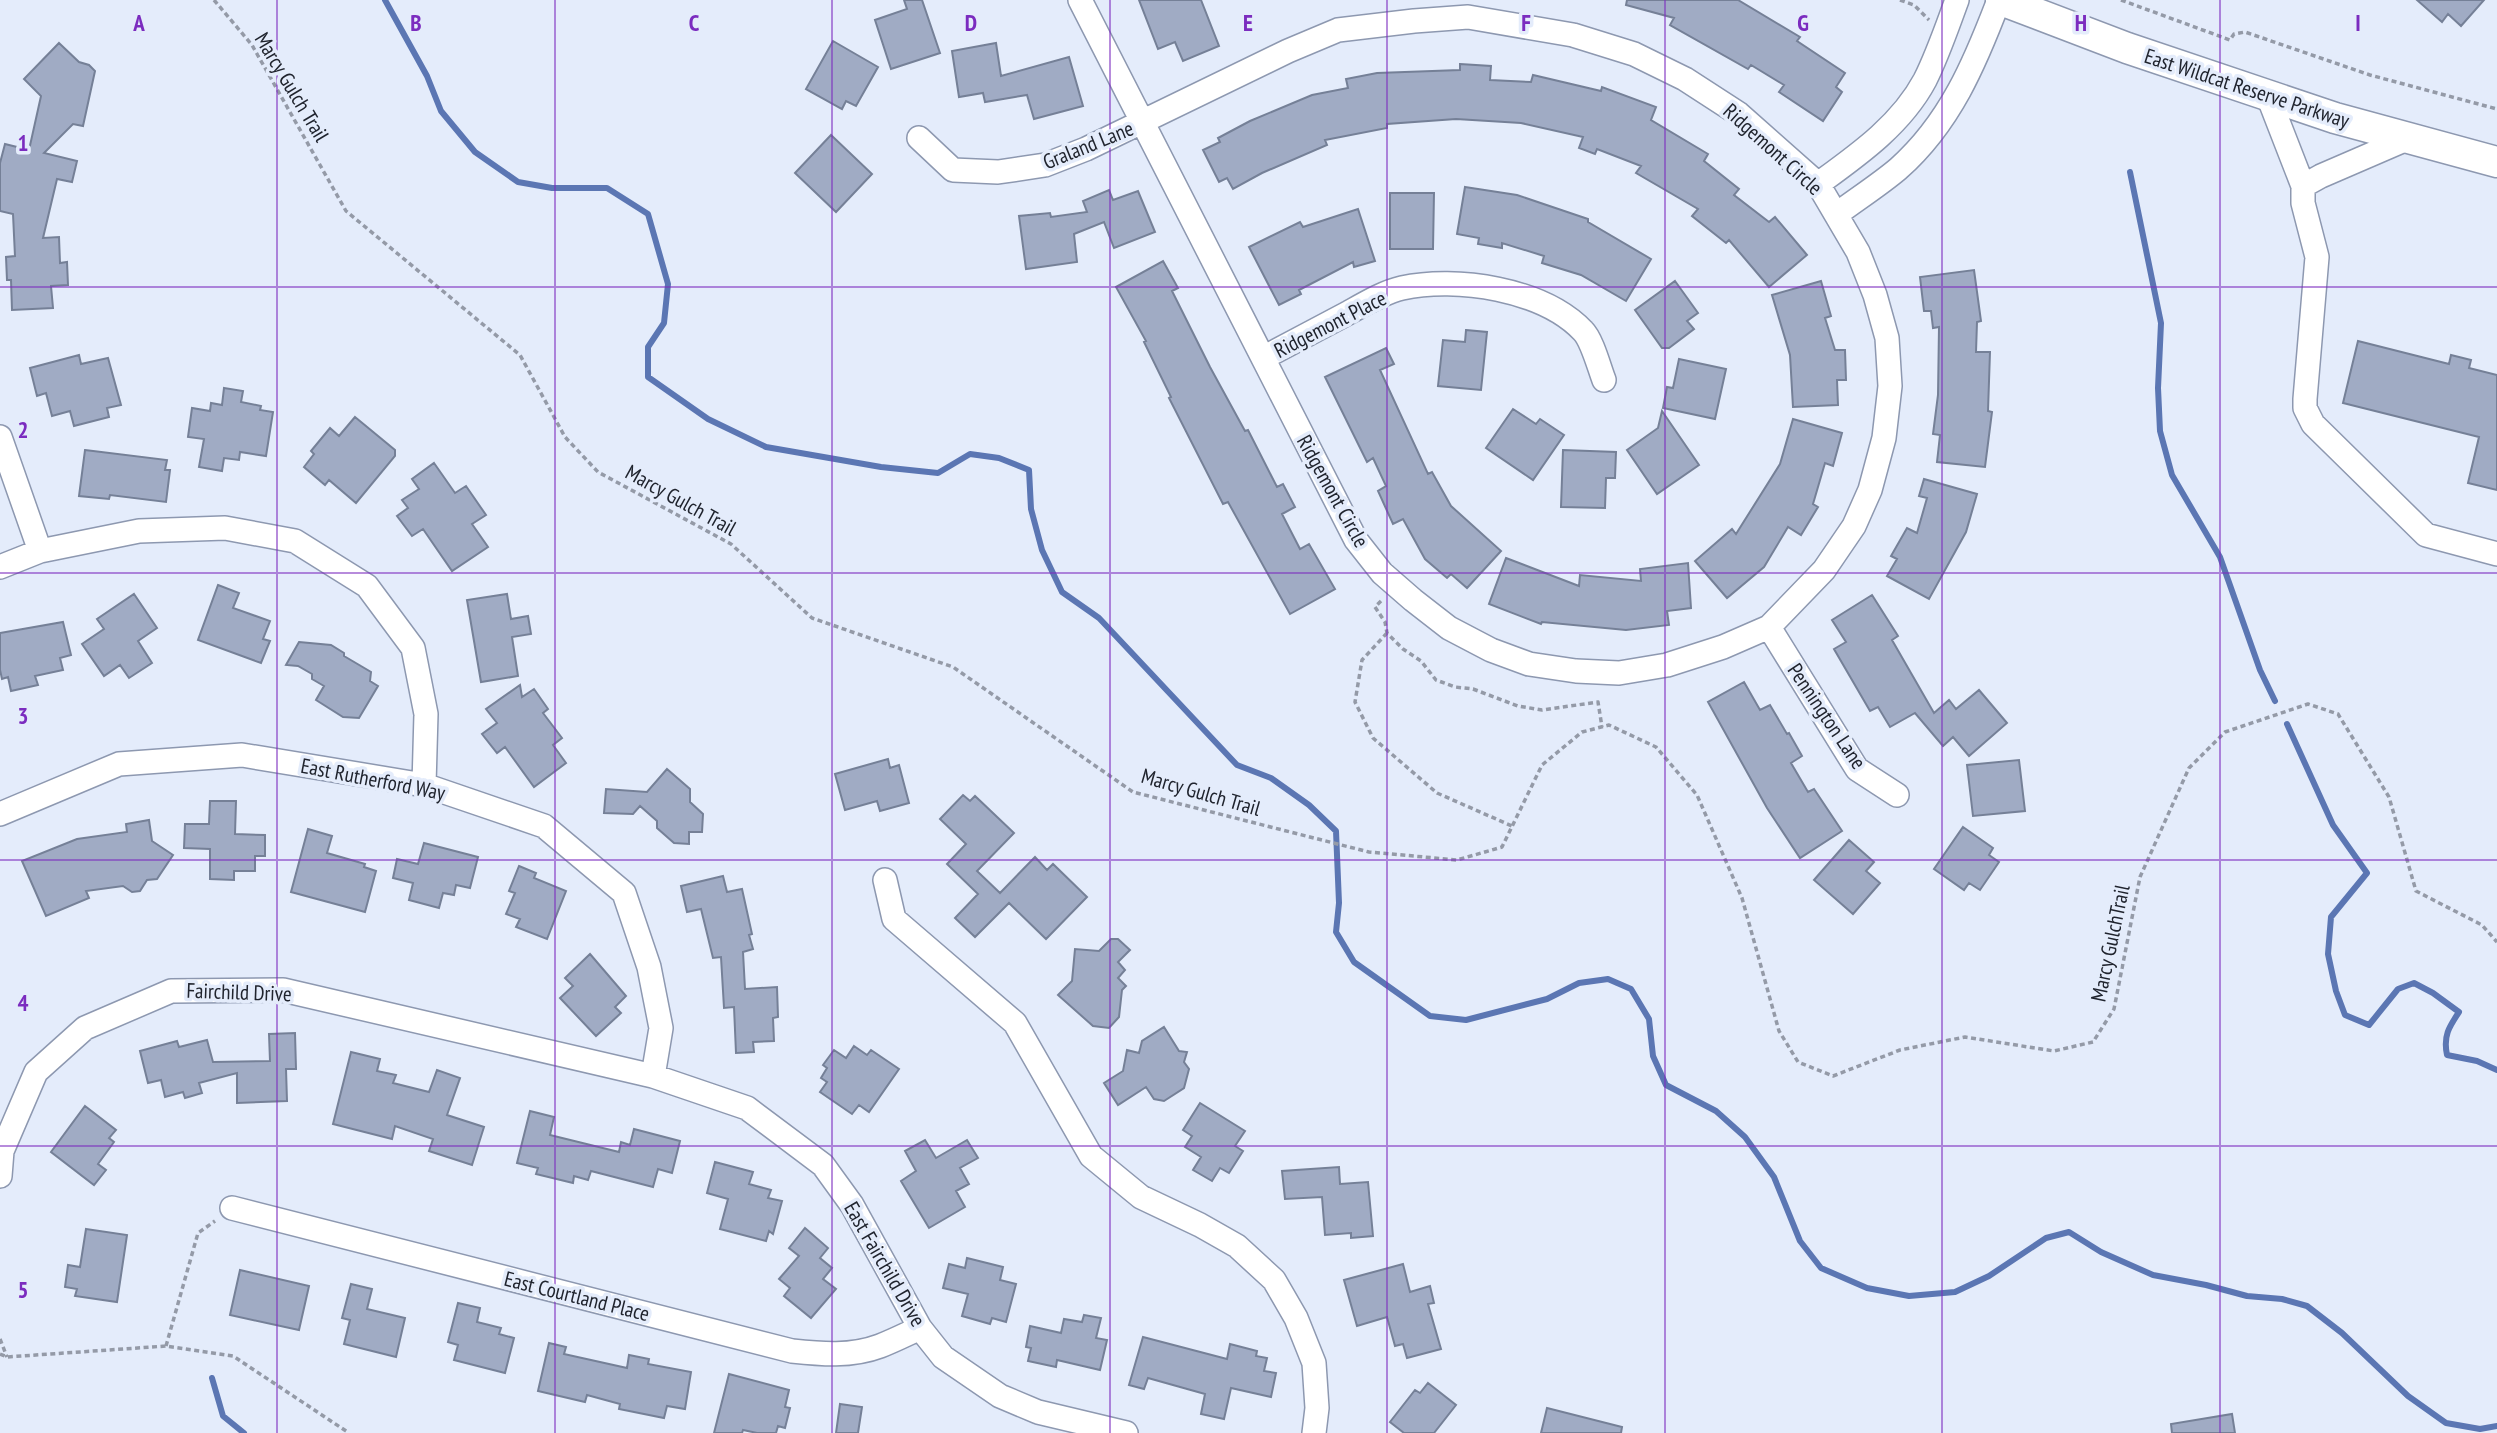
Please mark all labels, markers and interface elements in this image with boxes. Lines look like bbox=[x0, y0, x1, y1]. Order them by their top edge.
text: A bbox=[132, 8, 145, 37]
text: B bbox=[410, 8, 422, 37]
text: C bbox=[689, 8, 700, 37]
text: D bbox=[965, 8, 977, 37]
text: E bbox=[1243, 8, 1253, 37]
text: F bbox=[1521, 8, 1531, 37]
text: G bbox=[1797, 8, 1809, 37]
text: H bbox=[2075, 8, 2087, 37]
text: I bbox=[2355, 8, 2361, 37]
street label: Marcy Gulch Trail bbox=[249, 27, 335, 147]
street label: East Wildcat Reserve Parkway bbox=[2141, 42, 2353, 134]
street label: Ridgemont Circle bbox=[1718, 97, 1828, 201]
street label: Graland Lane bbox=[1039, 115, 1137, 175]
text: 1 bbox=[18, 128, 29, 157]
street label: Ridgemont Place bbox=[1269, 284, 1391, 364]
text: 2 bbox=[18, 415, 29, 444]
street label: Ridgemont Circle bbox=[1291, 430, 1375, 552]
street label: Marcy Gulch Trail bbox=[621, 458, 741, 542]
street label: Pennington Lane bbox=[1782, 658, 1872, 774]
text: 3 bbox=[18, 701, 29, 730]
street label: East Rutherford Way bbox=[299, 752, 447, 806]
street label: Marcy Gulch Trail bbox=[1138, 762, 1264, 822]
street label: Marcy GulchTrail bbox=[2084, 882, 2136, 1004]
street label: Fairchild Drive bbox=[186, 977, 292, 1007]
text: 4 bbox=[18, 988, 29, 1017]
street label: East Fairchild Drive bbox=[838, 1197, 932, 1331]
street label: East Courtland Place bbox=[502, 1265, 652, 1327]
text: 5 bbox=[18, 1275, 29, 1304]

